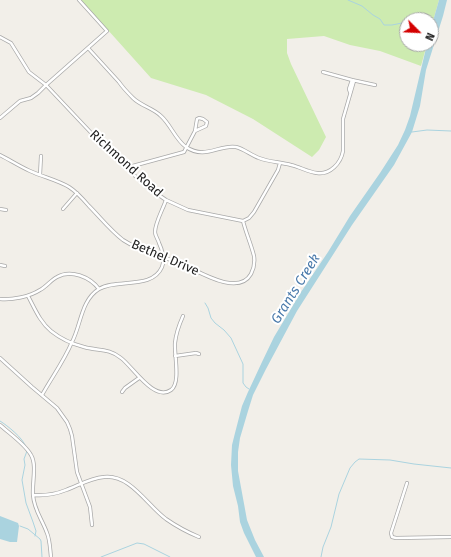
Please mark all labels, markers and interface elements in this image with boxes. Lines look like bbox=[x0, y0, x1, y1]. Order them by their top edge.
north arrow bbox=[399, 12, 439, 52]
text: N bbox=[422, 31, 437, 43]
street label: Richmond Road bbox=[86, 127, 166, 201]
street label: Bethel Drive bbox=[129, 237, 201, 279]
water label: Grants Creek bbox=[268, 251, 324, 327]

